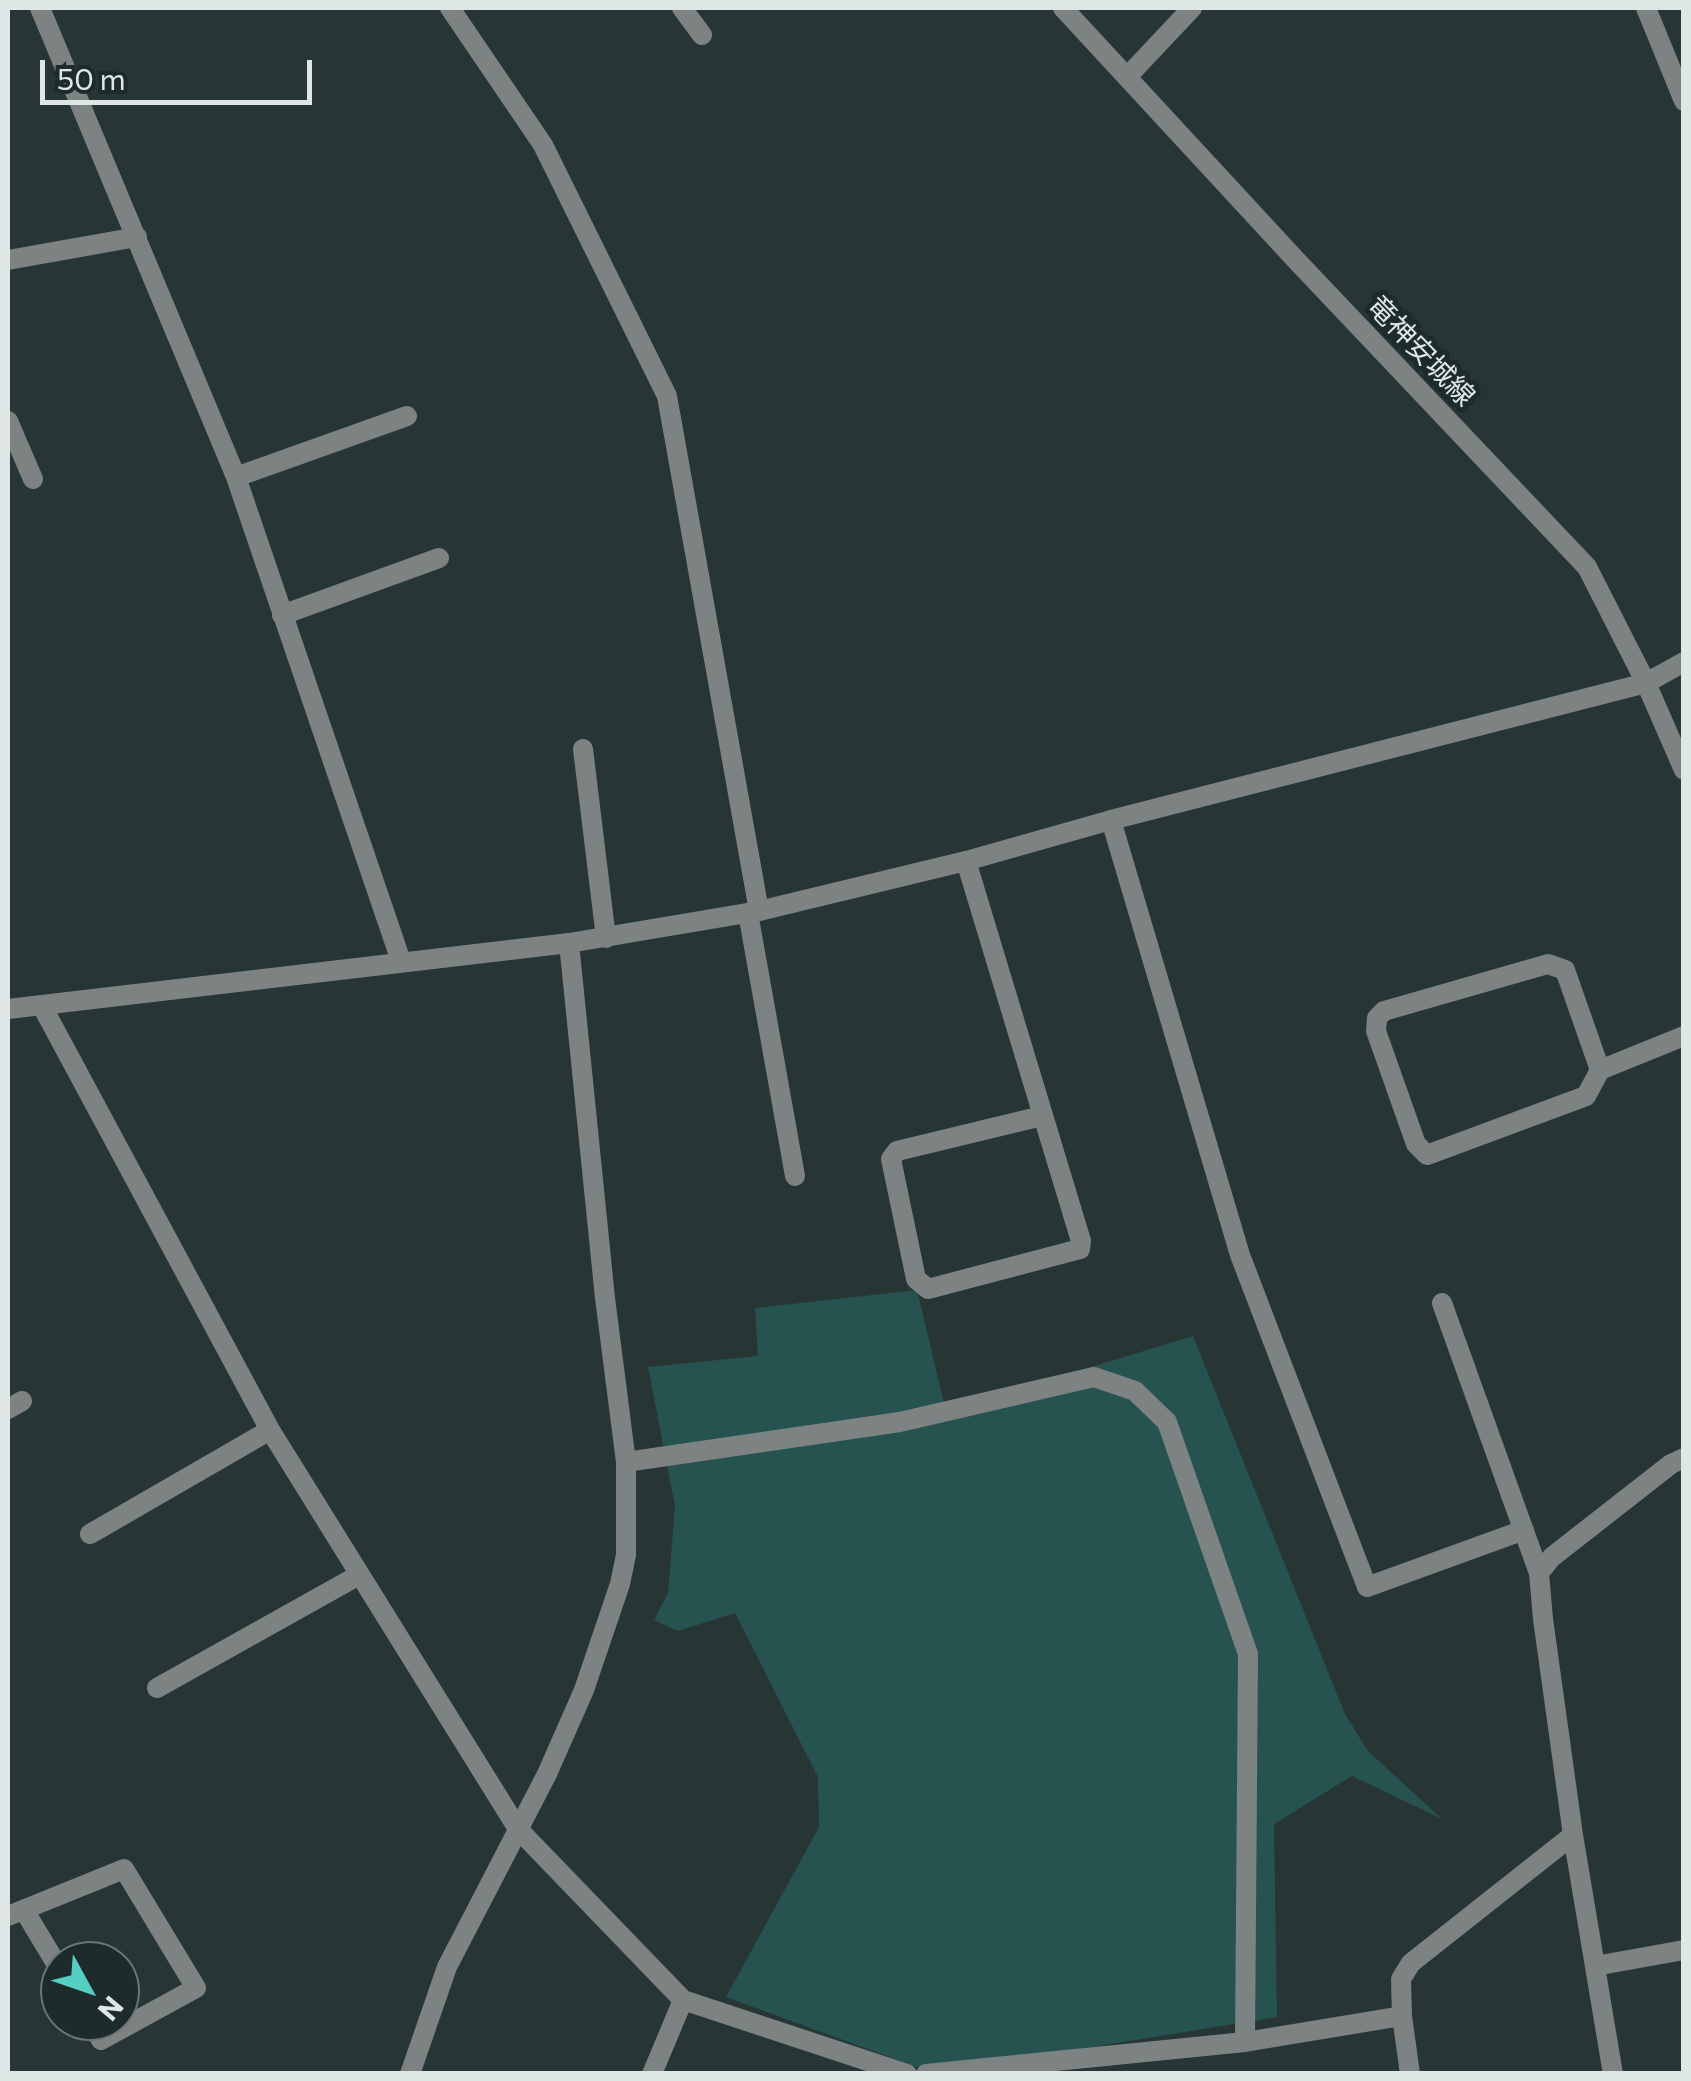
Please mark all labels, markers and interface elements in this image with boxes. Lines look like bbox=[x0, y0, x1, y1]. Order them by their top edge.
scale bar bbox=[45, 40, 318, 102]
text: 50 m bbox=[57, 59, 126, 96]
street label: 竜神安城線 bbox=[1360, 289, 1482, 413]
north arrow bbox=[40, 1941, 140, 2041]
text: N bbox=[92, 1990, 131, 2028]

